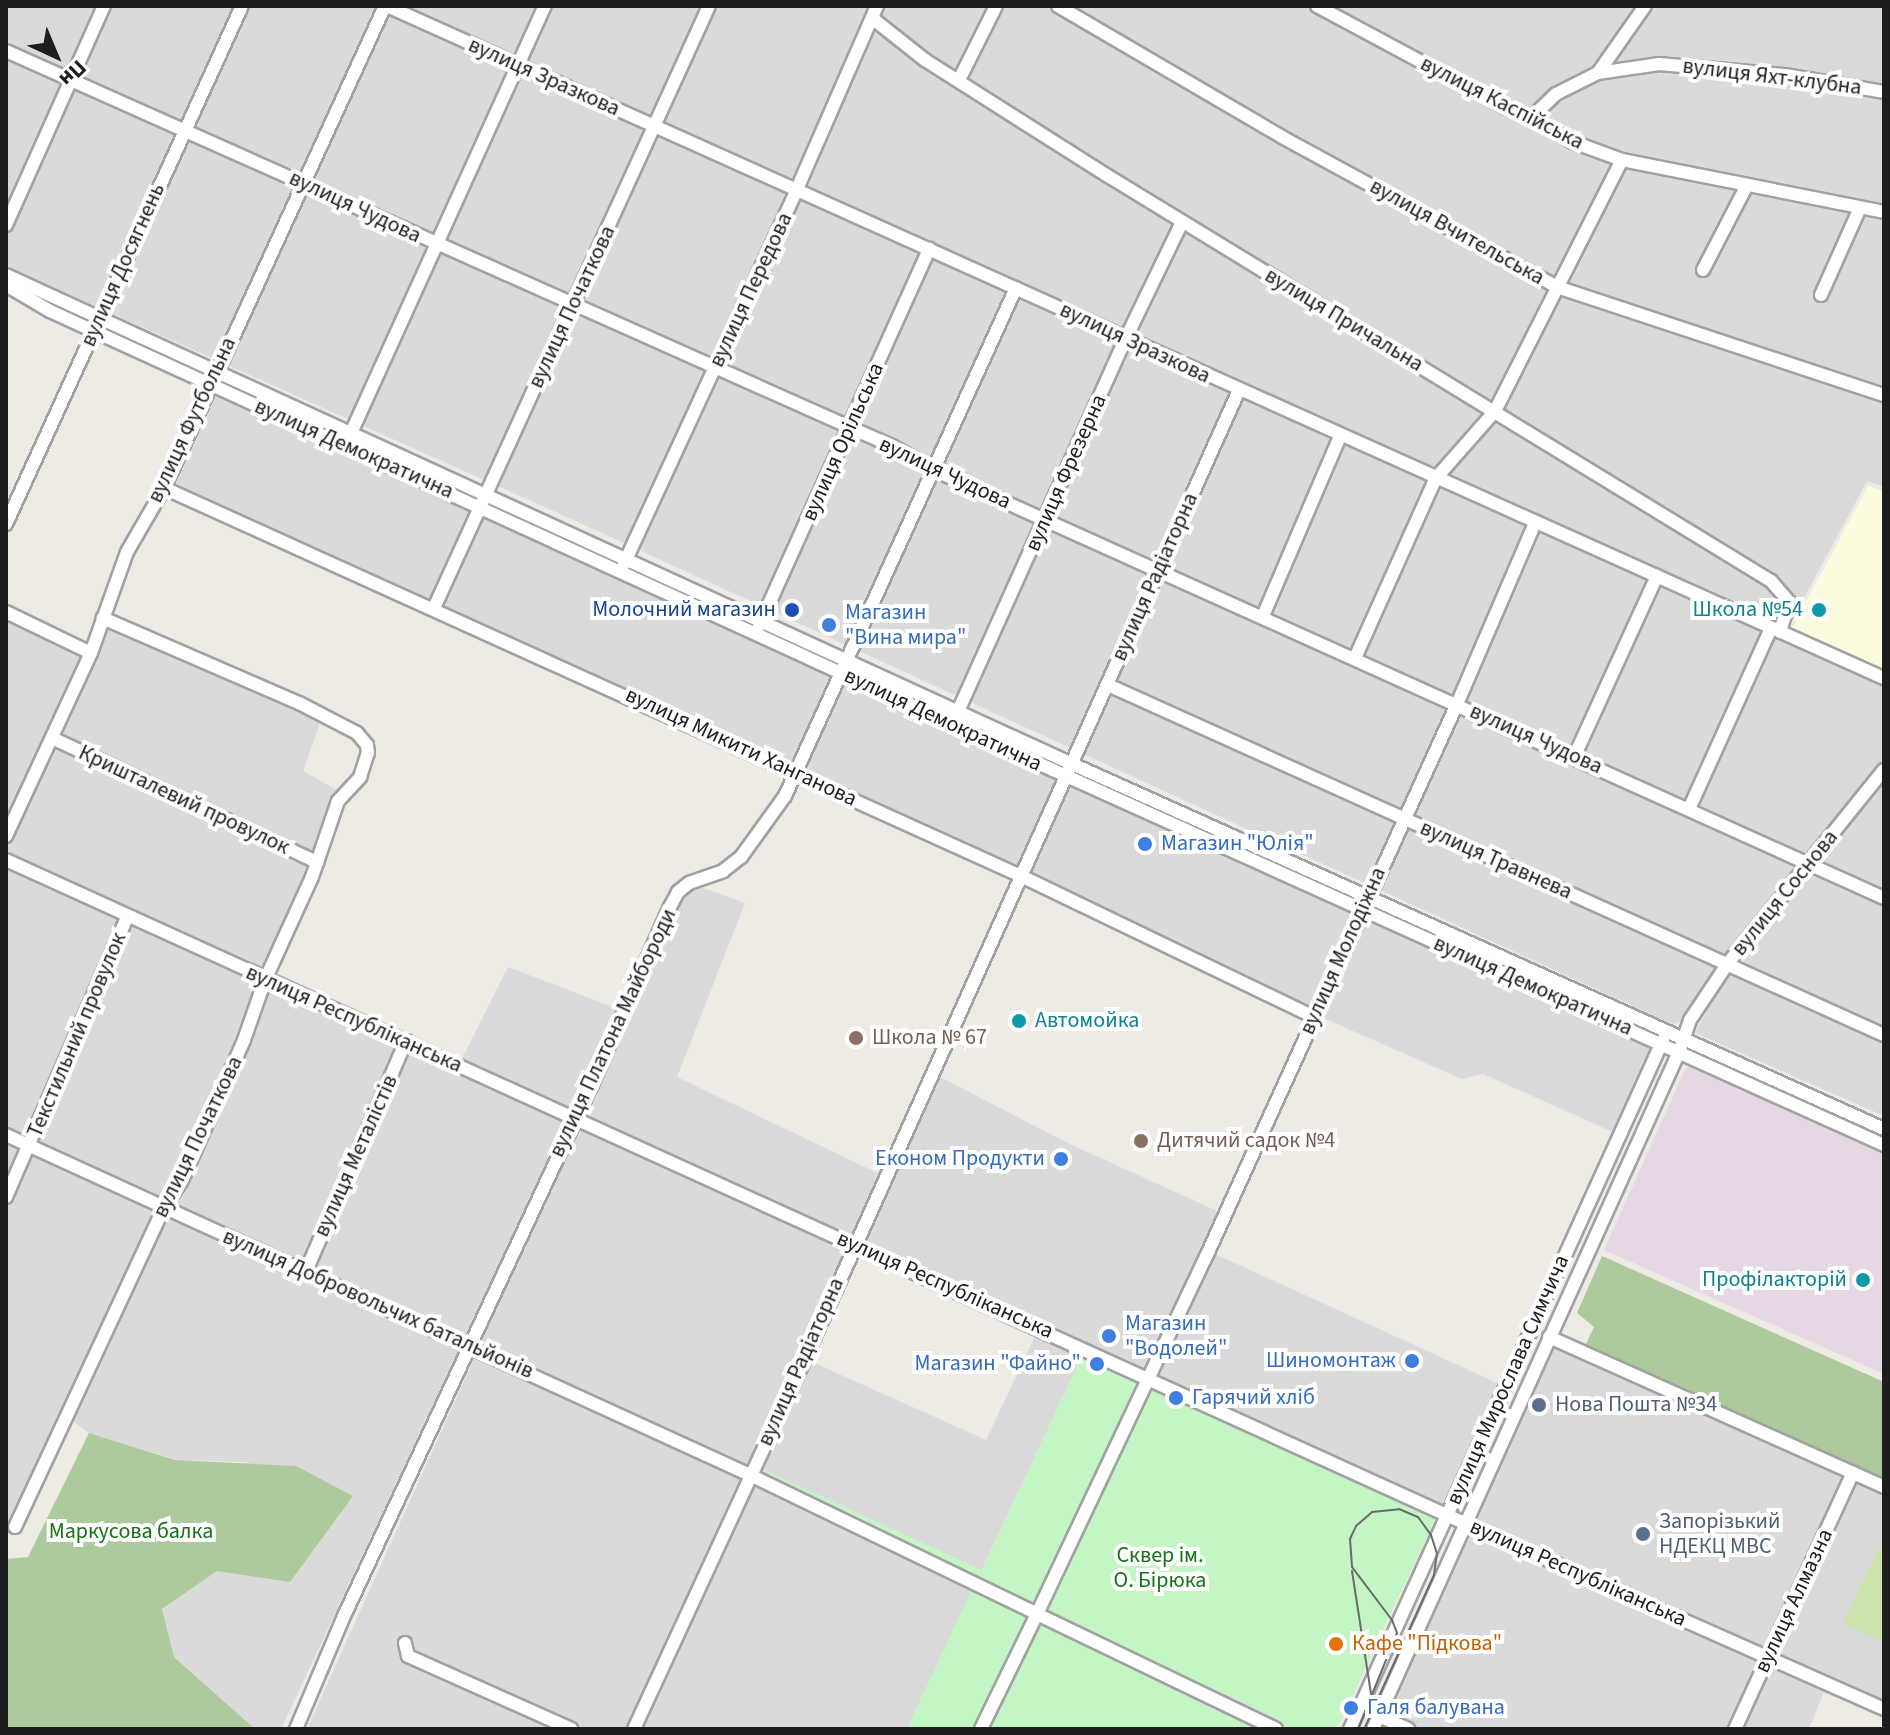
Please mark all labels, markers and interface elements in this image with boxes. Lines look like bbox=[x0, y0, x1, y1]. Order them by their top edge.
north arrow bbox=[16, 16, 96, 96]
street label: вулиця Зразкова bbox=[464, 32, 624, 122]
street label: вулиця Каспійська bbox=[1416, 50, 1588, 156]
text: Пн bbox=[52, 52, 94, 94]
street label: вулиця Яхт-клубна bbox=[1681, 53, 1863, 101]
street label: вулиця Чудова bbox=[285, 165, 425, 249]
street label: вулиця Вчительська bbox=[1365, 173, 1549, 291]
street label: вулиця Досягнень bbox=[75, 179, 171, 351]
street label: вулиця Передова bbox=[704, 209, 798, 371]
street label: вулиця Початкова bbox=[523, 222, 621, 392]
street label: вулиця Причальна bbox=[1260, 262, 1428, 378]
street label: вулиця Зразкова bbox=[1055, 297, 1215, 389]
street label: вулиця Футбольна bbox=[142, 333, 242, 507]
street label: вулиця Орільська bbox=[796, 359, 890, 525]
street label: вулиця Фрезерна bbox=[1020, 390, 1112, 556]
street label: вулиця Демократична bbox=[250, 393, 458, 505]
street label: вулиця Чудова bbox=[875, 431, 1015, 515]
street label: вулиця Радіаторна bbox=[1106, 489, 1204, 665]
place label: Молочний магазин bbox=[592, 597, 776, 623]
place label: Школа №54 bbox=[1693, 597, 1803, 623]
place label: Магазин "Вина мира" bbox=[845, 599, 966, 650]
marker: Молочний магазин bbox=[783, 601, 801, 619]
marker: Школа №54 bbox=[1810, 601, 1828, 619]
marker: Магазин "Вина мира" bbox=[820, 616, 838, 634]
street label: вулиця Демократична bbox=[840, 663, 1046, 777]
street label: вулиця Микити Ханганова bbox=[621, 682, 861, 812]
street label: вулиця Чудова bbox=[1466, 698, 1606, 780]
street label: Кришталевий провулок bbox=[74, 740, 294, 860]
street label: вулиця Травнева bbox=[1416, 815, 1576, 905]
street label: вулиця Соснова bbox=[1726, 825, 1844, 961]
place label: Магазин "Юлія" bbox=[1161, 831, 1314, 857]
marker: Магазин "Юлія" bbox=[1136, 835, 1154, 853]
street label: вулиця Молодіжна bbox=[1294, 863, 1392, 1039]
street label: вулиця Платона Майбороди bbox=[544, 904, 682, 1162]
street label: Текстильний провулок bbox=[22, 928, 132, 1142]
street label: вулиця Демократична bbox=[1429, 930, 1637, 1042]
street label: вулиця Республіканська bbox=[242, 959, 466, 1079]
place label: Автомойка bbox=[1035, 1008, 1139, 1034]
marker: Автомойка bbox=[1010, 1012, 1028, 1030]
place label: Школа № 67 bbox=[872, 1025, 987, 1051]
marker: Школа № 67 bbox=[847, 1029, 865, 1047]
street label: вулиця Початкова bbox=[147, 1052, 249, 1222]
street label: вулиця Металістів bbox=[308, 1071, 404, 1241]
place label: Дитячий садок №4 bbox=[1157, 1128, 1335, 1154]
marker: Дитячий садок №4 bbox=[1132, 1132, 1150, 1150]
place label: Економ Продукти bbox=[875, 1146, 1045, 1172]
marker: Економ Продукти bbox=[1052, 1150, 1070, 1168]
street label: вулиця Добровольчих батальйонів bbox=[219, 1223, 537, 1385]
street label: вулиця Республіканська bbox=[833, 1225, 1057, 1345]
street label: вулиця Мирослава Симчича bbox=[1441, 1251, 1575, 1509]
place label: Профілакторій bbox=[1702, 1267, 1847, 1293]
marker: Профілакторій bbox=[1854, 1271, 1872, 1289]
street label: вулиця Радіаторна bbox=[752, 1274, 850, 1450]
place label: Магазин "Водолей" bbox=[1125, 1310, 1227, 1362]
marker: Магазин "Водолей" bbox=[1100, 1327, 1118, 1345]
place label: Шиномонтаж bbox=[1266, 1348, 1396, 1374]
place label: Магазин "Файно" bbox=[914, 1351, 1081, 1377]
marker: Шиномонтаж bbox=[1403, 1352, 1421, 1370]
marker: Магазин "Файно" bbox=[1088, 1355, 1106, 1373]
place label: Гарячий хліб bbox=[1192, 1385, 1315, 1411]
marker: Гарячий хліб bbox=[1167, 1389, 1185, 1407]
place label: Нова Пошта №34 bbox=[1555, 1392, 1717, 1418]
marker: Нова Пошта №34 bbox=[1530, 1396, 1548, 1414]
place label: Запорізький НДЕКЦ МВС bbox=[1659, 1508, 1780, 1560]
street label: вулиця Республіканська bbox=[1466, 1513, 1690, 1633]
park label: Маркусова балка bbox=[49, 1519, 213, 1545]
marker: Запорізький НДЕКЦ МВС bbox=[1634, 1525, 1652, 1543]
street label: вулиця Алмазна bbox=[1749, 1525, 1839, 1677]
park label: Сквер ім. О. Бірюка bbox=[1114, 1542, 1206, 1594]
place label: Кафе "Підкова" bbox=[1352, 1631, 1502, 1657]
marker: Кафе "Підкова" bbox=[1327, 1635, 1345, 1653]
place label: Галя балувана bbox=[1367, 1695, 1505, 1721]
marker: Галя балувана bbox=[1342, 1699, 1360, 1717]

